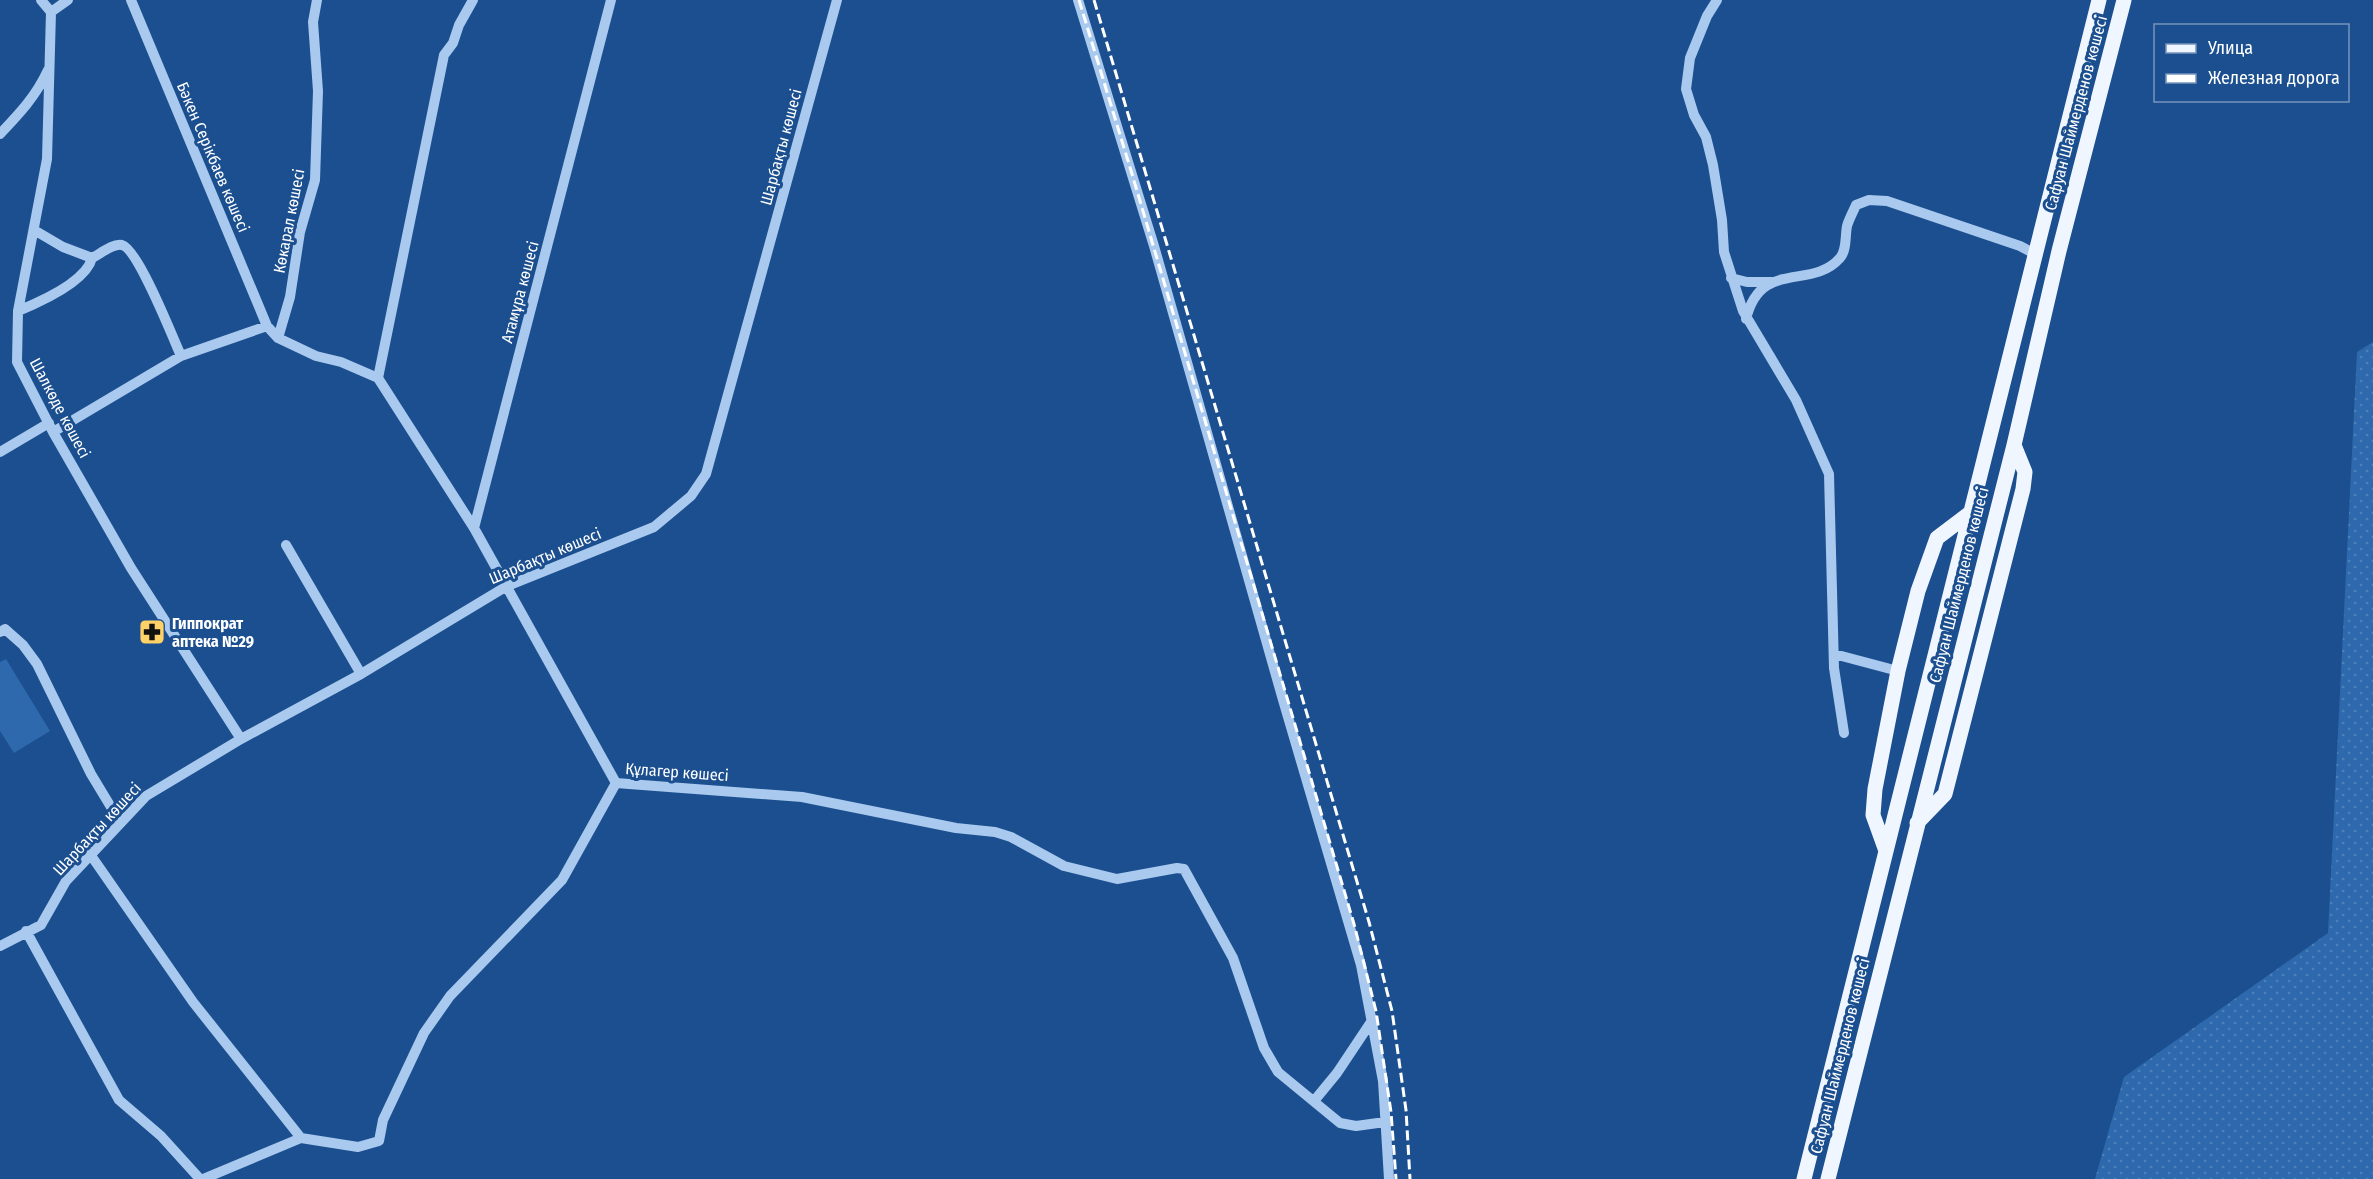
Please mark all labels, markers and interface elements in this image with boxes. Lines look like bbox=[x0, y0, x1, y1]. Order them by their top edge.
street label: Сафуан Шаймерденов көшесі bbox=[2041, 14, 2111, 212]
legend bbox=[2154, 24, 2349, 102]
text: Улица bbox=[2207, 37, 2253, 59]
text: Железная дорога bbox=[2208, 67, 2340, 89]
street label: Бәкен Серікбаев көшесі bbox=[173, 79, 253, 235]
street label: Шарбақты көшесі bbox=[756, 87, 806, 207]
street label: Көкарал көшесі bbox=[270, 167, 308, 275]
street label: Атамұра көшесі bbox=[497, 239, 543, 345]
street label: Шалкөде көшесі bbox=[26, 355, 94, 461]
street label: Сафуан Шаймерденов көшесі bbox=[1925, 485, 1993, 685]
street label: Шарбақты көшесі bbox=[486, 524, 604, 588]
place label: Гиппократ аптека №29 bbox=[172, 614, 254, 651]
pharmacy icon: Гиппократ аптека №29 bbox=[137, 617, 167, 647]
street label: Құлагер көшесі bbox=[625, 759, 729, 785]
street label: Шарбақты көшесі bbox=[49, 779, 145, 879]
street label: Сафуан Шаймерденов көшесі bbox=[1806, 956, 1874, 1156]

